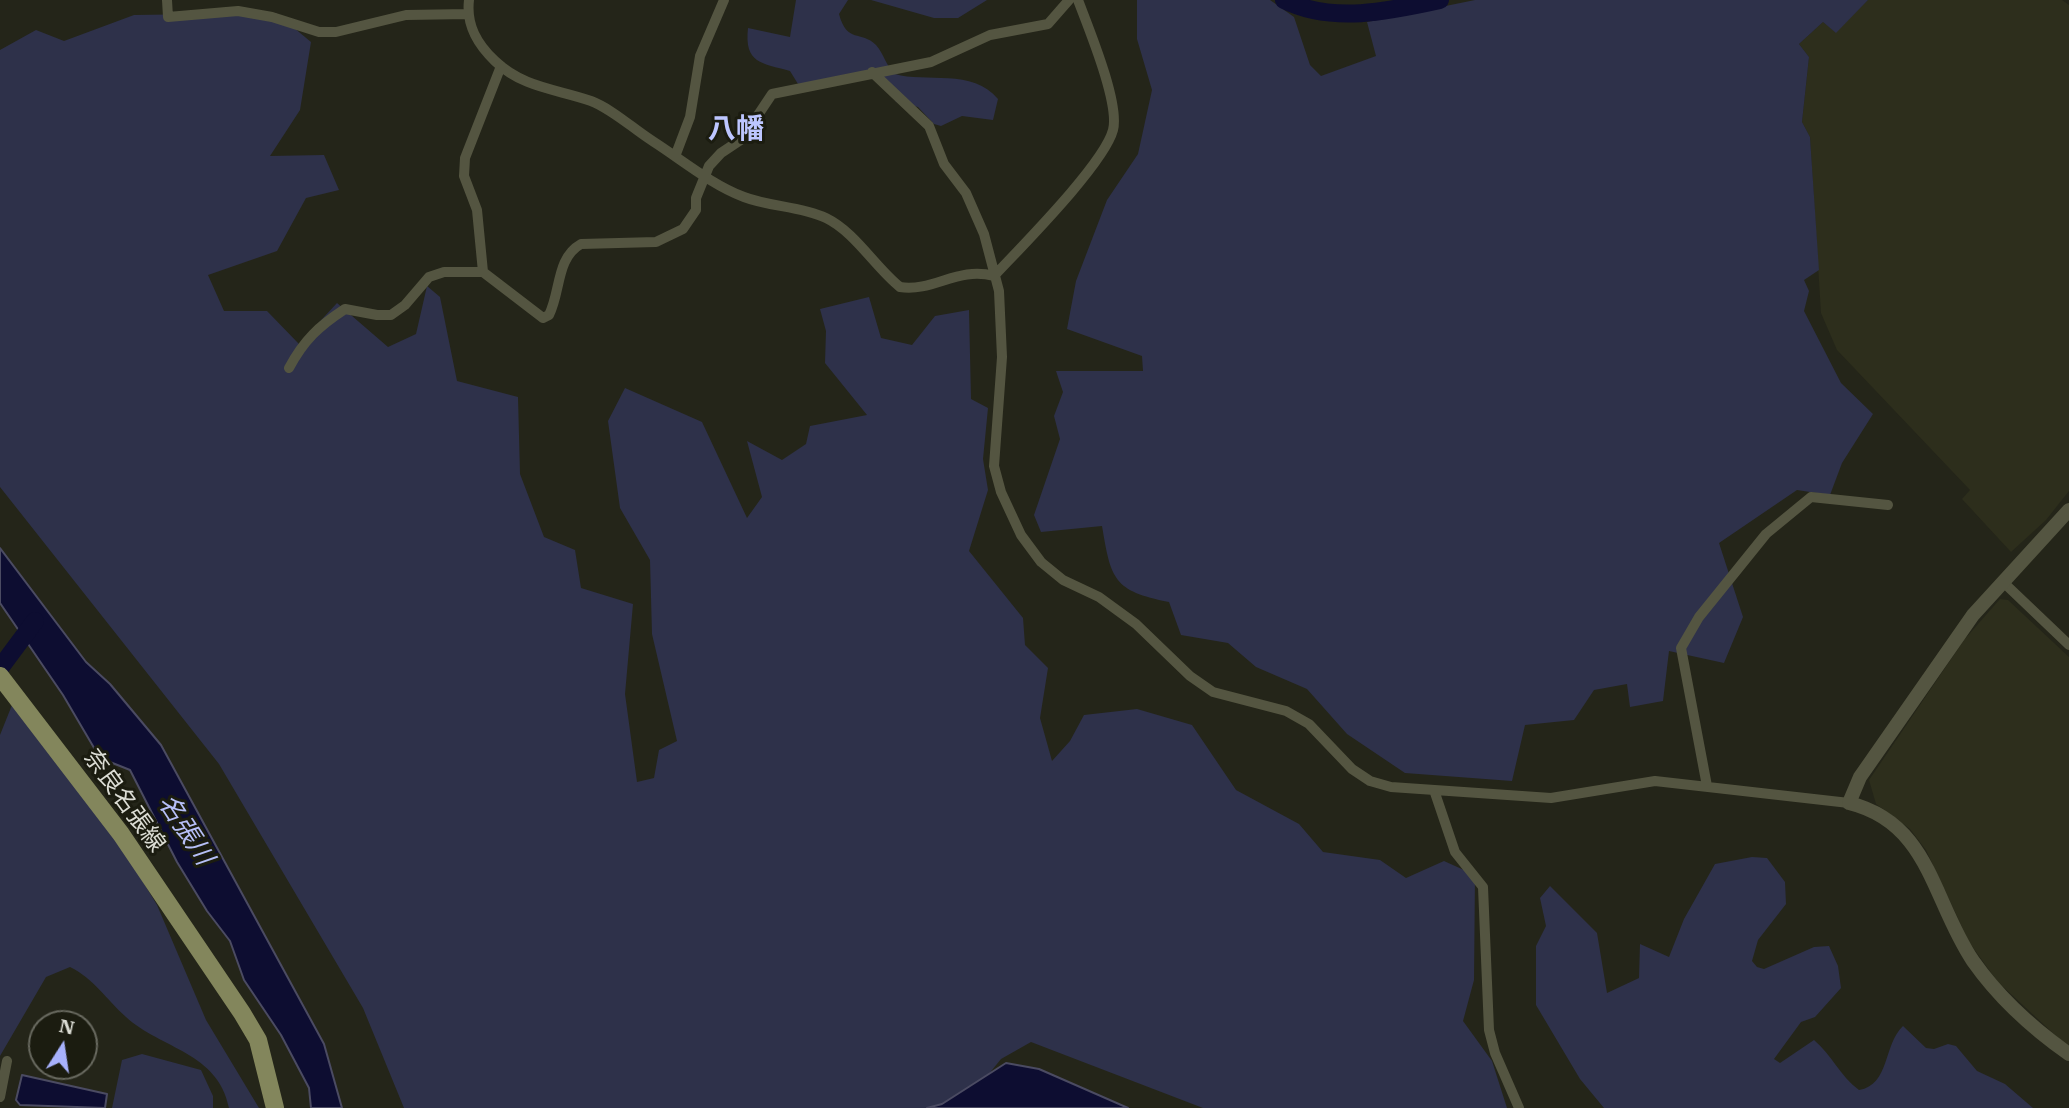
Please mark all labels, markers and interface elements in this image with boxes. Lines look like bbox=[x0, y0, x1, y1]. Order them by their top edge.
district label: 八幡 bbox=[708, 113, 764, 147]
street label: 奈良名張線 bbox=[77, 744, 171, 858]
water label: 名張川 bbox=[151, 789, 219, 871]
north arrow bbox=[28, 1010, 98, 1080]
text: N bbox=[57, 1013, 77, 1040]

